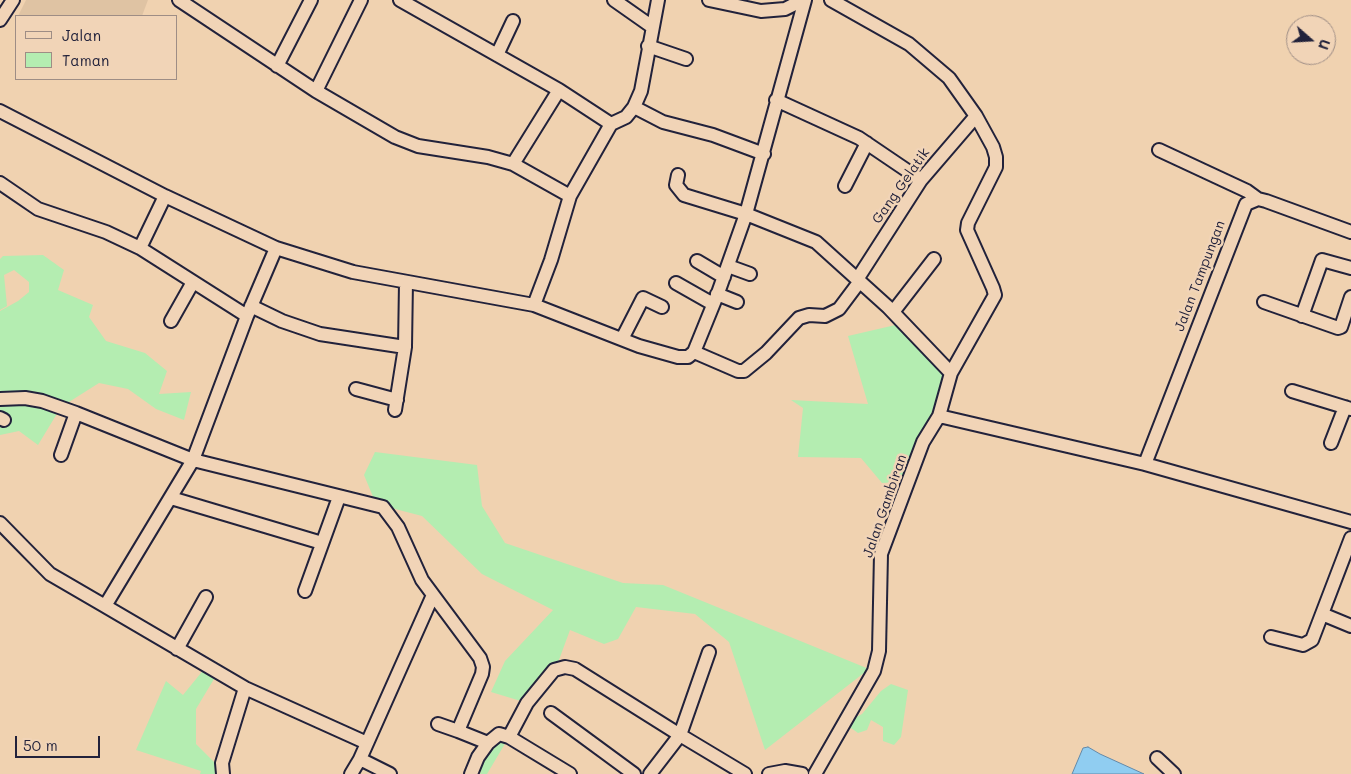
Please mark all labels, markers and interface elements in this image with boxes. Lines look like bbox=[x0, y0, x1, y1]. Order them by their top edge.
legend bbox=[15, 15, 178, 80]
north arrow bbox=[1286, 15, 1336, 65]
text: Jalan bbox=[62, 25, 101, 45]
text: U bbox=[1314, 37, 1335, 52]
text: Taman bbox=[62, 50, 109, 70]
street label: Gang Gelatik bbox=[869, 145, 933, 227]
street label: Jalan Tampungan bbox=[1171, 218, 1229, 334]
street label: Jalan Gambiran bbox=[860, 452, 910, 560]
scale bar bbox=[18, 726, 102, 758]
text: 50 m bbox=[23, 735, 58, 755]

